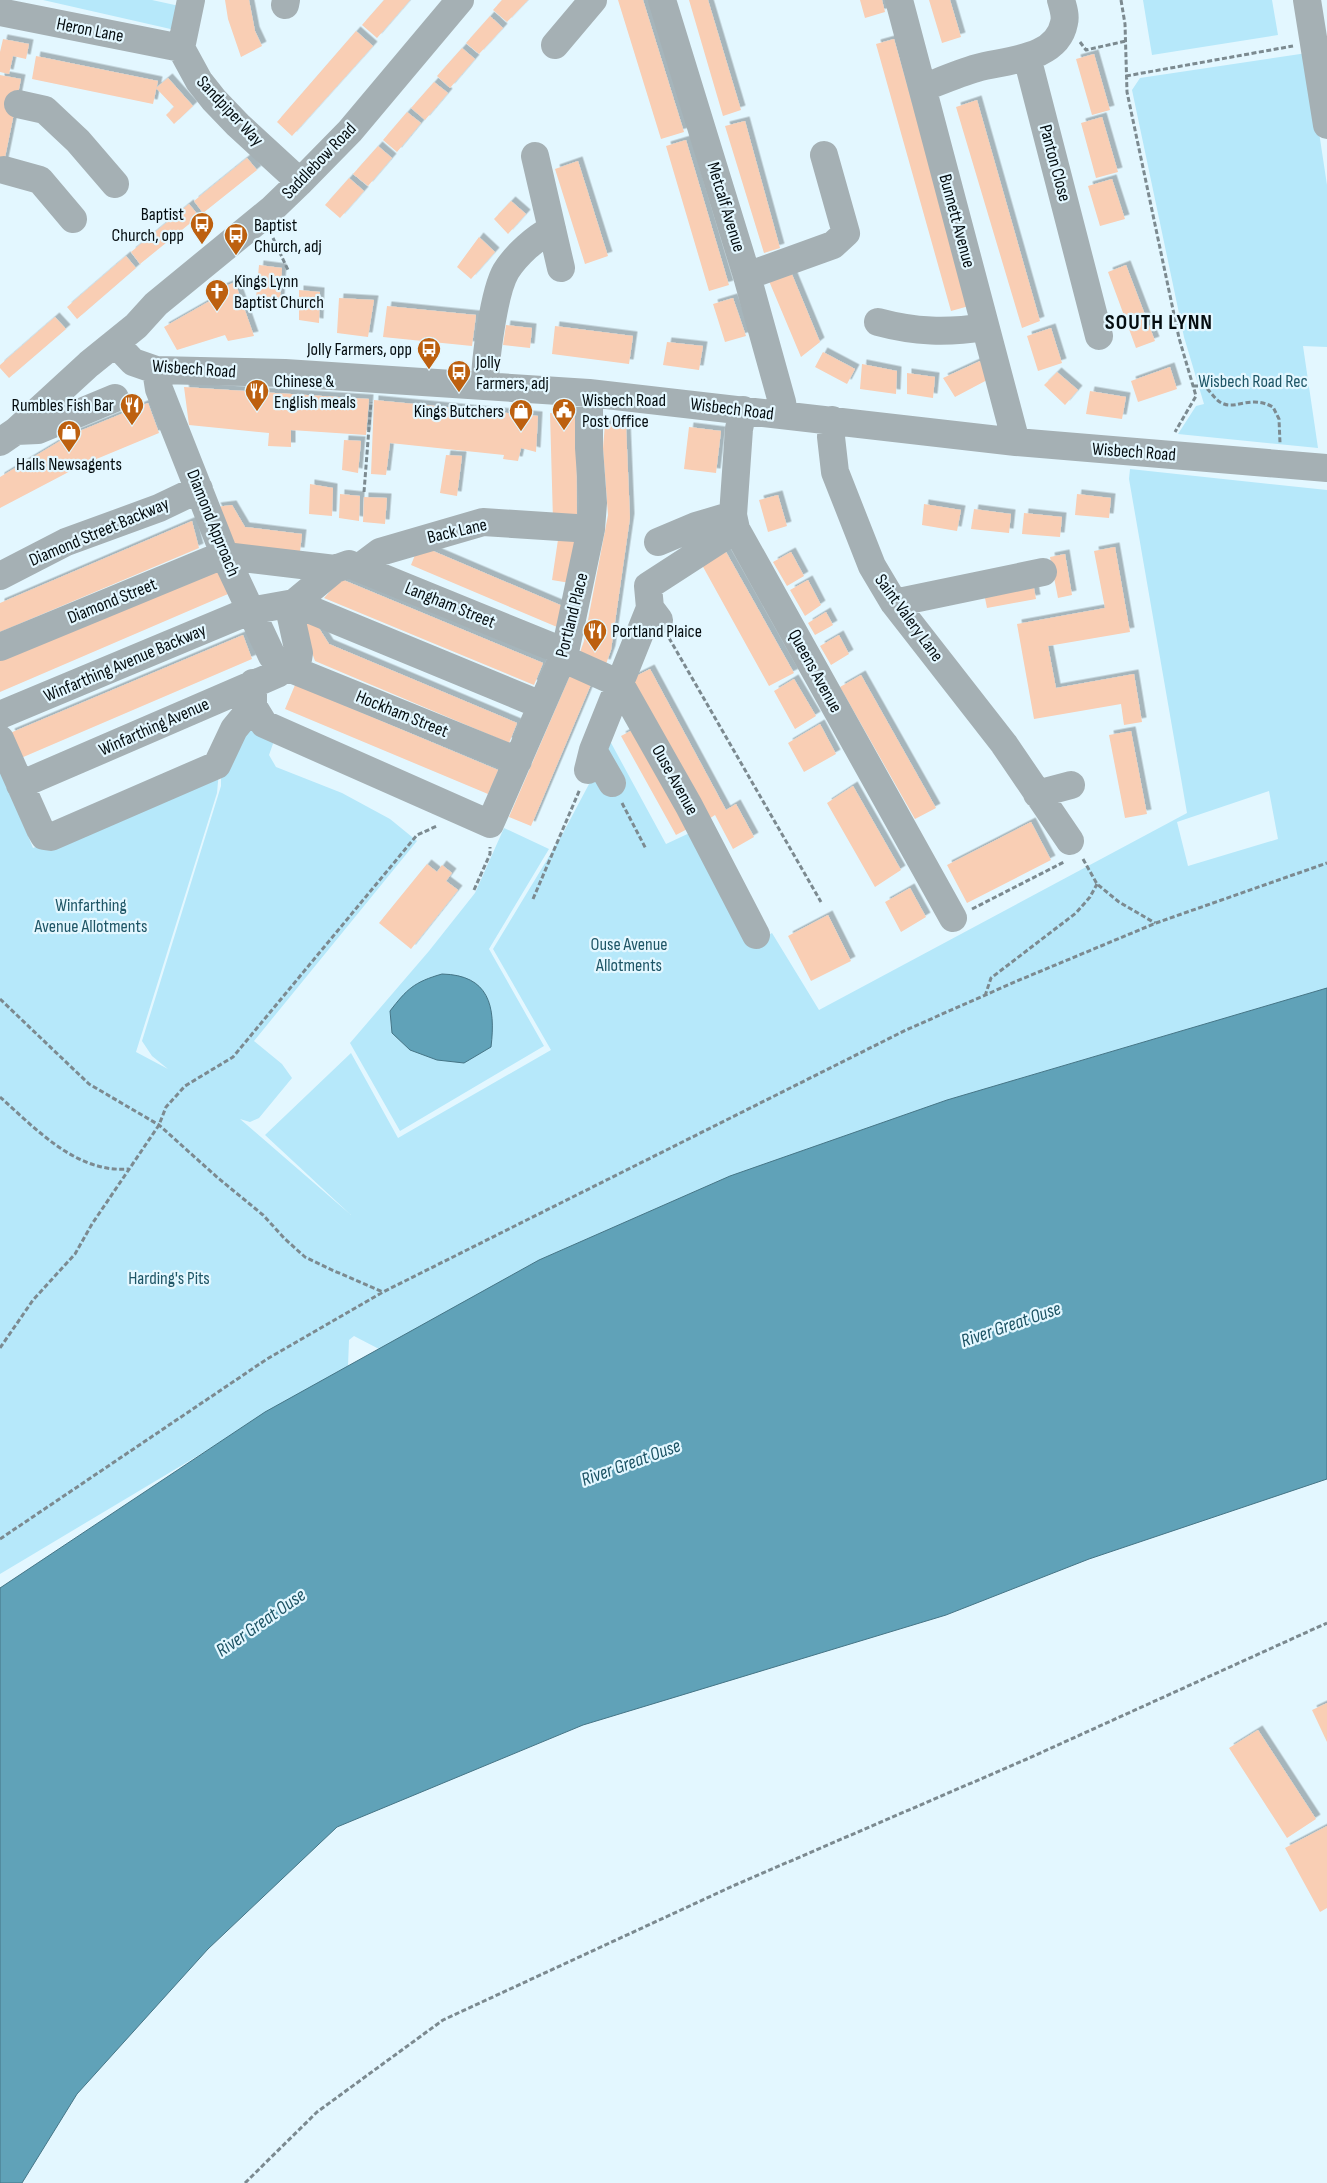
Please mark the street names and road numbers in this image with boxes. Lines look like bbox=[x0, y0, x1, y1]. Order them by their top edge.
street label: Heron Lane bbox=[55, 13, 125, 47]
street label: Sandpiper Way bbox=[192, 72, 268, 151]
street label: Saddlebow Road bbox=[277, 118, 361, 204]
street label: Panton Close bbox=[1035, 122, 1075, 204]
street label: Metcalf Avenue bbox=[702, 160, 750, 254]
street label: Bunnett Avenue bbox=[934, 172, 980, 270]
street label: Wisbech Road bbox=[151, 356, 237, 382]
street label: Wisbech Road bbox=[689, 393, 775, 425]
street label: Wisbech Road bbox=[1091, 439, 1177, 465]
street label: Diamond Approach bbox=[182, 467, 244, 579]
street label: Diamond Street Backway bbox=[26, 493, 172, 571]
street label: Back Lane bbox=[425, 514, 489, 548]
street label: Portland Place bbox=[551, 570, 593, 660]
street label: Saint Valery Lane bbox=[870, 570, 948, 666]
street label: Diamond Street bbox=[64, 573, 160, 628]
street label: Langham Street bbox=[402, 577, 499, 633]
street label: Winfarthing Avenue Backway bbox=[41, 619, 209, 707]
street label: Queens Avenue bbox=[784, 626, 846, 716]
street label: Hockham Street bbox=[353, 686, 452, 742]
street label: Winfarthing Avenue bbox=[96, 693, 212, 761]
street label: Ouse Avenue bbox=[647, 741, 703, 819]

